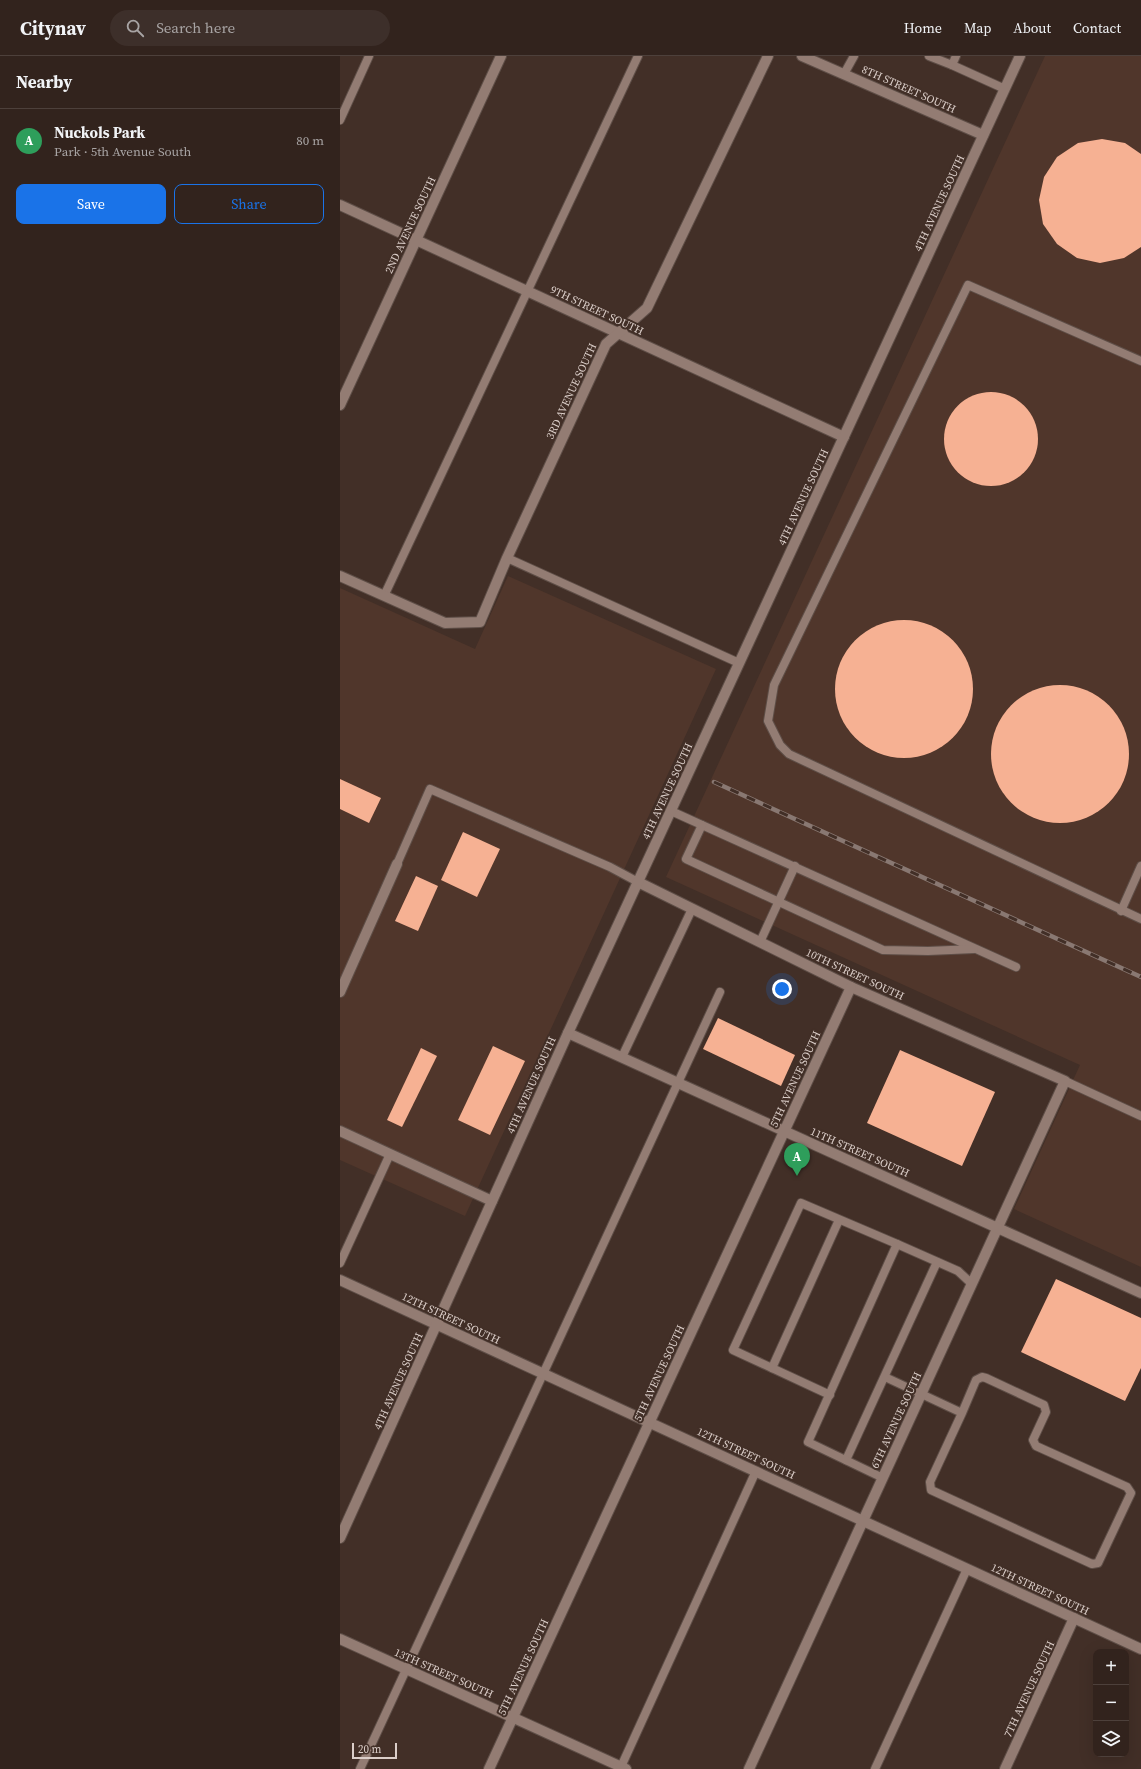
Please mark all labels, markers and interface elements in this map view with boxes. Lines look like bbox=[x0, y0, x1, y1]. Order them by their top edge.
search box bbox=[110, 10, 390, 46]
text: Citynav bbox=[20, 15, 86, 41]
icon: search bbox=[124, 17, 146, 39]
text: Search here bbox=[156, 17, 235, 38]
text: Home bbox=[904, 18, 942, 38]
text: Map bbox=[964, 18, 991, 38]
text: About bbox=[1013, 18, 1051, 38]
text: Contact bbox=[1073, 18, 1121, 38]
street label: 8TH STREET SOUTH bbox=[859, 62, 958, 117]
text: Nearby bbox=[16, 70, 72, 94]
text: Nuckols Park bbox=[54, 122, 145, 143]
text: A bbox=[25, 132, 33, 149]
text: 80 m bbox=[296, 132, 324, 149]
text: Park · 5th Avenue South bbox=[54, 143, 191, 160]
street label: 4TH AVENUE SOUTH bbox=[911, 152, 969, 254]
street label: 2ND AVENUE SOUTH bbox=[381, 174, 440, 276]
button: Save bbox=[16, 184, 166, 224]
button: Share bbox=[174, 184, 324, 224]
street label: 9TH STREET SOUTH bbox=[548, 282, 646, 339]
street label: 3RD AVENUE SOUTH bbox=[543, 340, 600, 442]
street label: 4TH AVENUE SOUTH bbox=[775, 446, 833, 548]
street label: 4TH AVENUE SOUTH bbox=[639, 740, 697, 842]
street label: 10TH STREET SOUTH bbox=[803, 945, 907, 1004]
your location bbox=[772, 979, 792, 999]
street label: 5TH AVENUE SOUTH bbox=[767, 1028, 825, 1130]
street label: 4TH AVENUE SOUTH bbox=[503, 1034, 560, 1136]
street label: 11TH STREET SOUTH bbox=[808, 1124, 912, 1181]
pin: A bbox=[784, 1143, 810, 1176]
street label: 12TH STREET SOUTH bbox=[399, 1289, 503, 1348]
street label: 5TH AVENUE SOUTH bbox=[631, 1322, 689, 1424]
street label: 4TH AVENUE SOUTH bbox=[370, 1330, 427, 1432]
street label: 6TH AVENUE SOUTH bbox=[868, 1369, 926, 1471]
street label: 12TH STREET SOUTH bbox=[694, 1424, 798, 1483]
street label: 12TH STREET SOUTH bbox=[988, 1560, 1092, 1619]
street label: 5TH AVENUE SOUTH bbox=[495, 1616, 553, 1718]
street label: 7TH AVENUE SOUTH bbox=[1001, 1638, 1059, 1740]
street label: 13TH STREET SOUTH bbox=[392, 1645, 496, 1702]
map controls bbox=[1093, 1649, 1129, 1757]
button: + bbox=[1093, 1649, 1129, 1685]
button: − bbox=[1093, 1685, 1129, 1721]
button: layers bbox=[1093, 1721, 1129, 1757]
scale bar bbox=[352, 1741, 397, 1760]
text: 20 m bbox=[358, 1742, 381, 1757]

